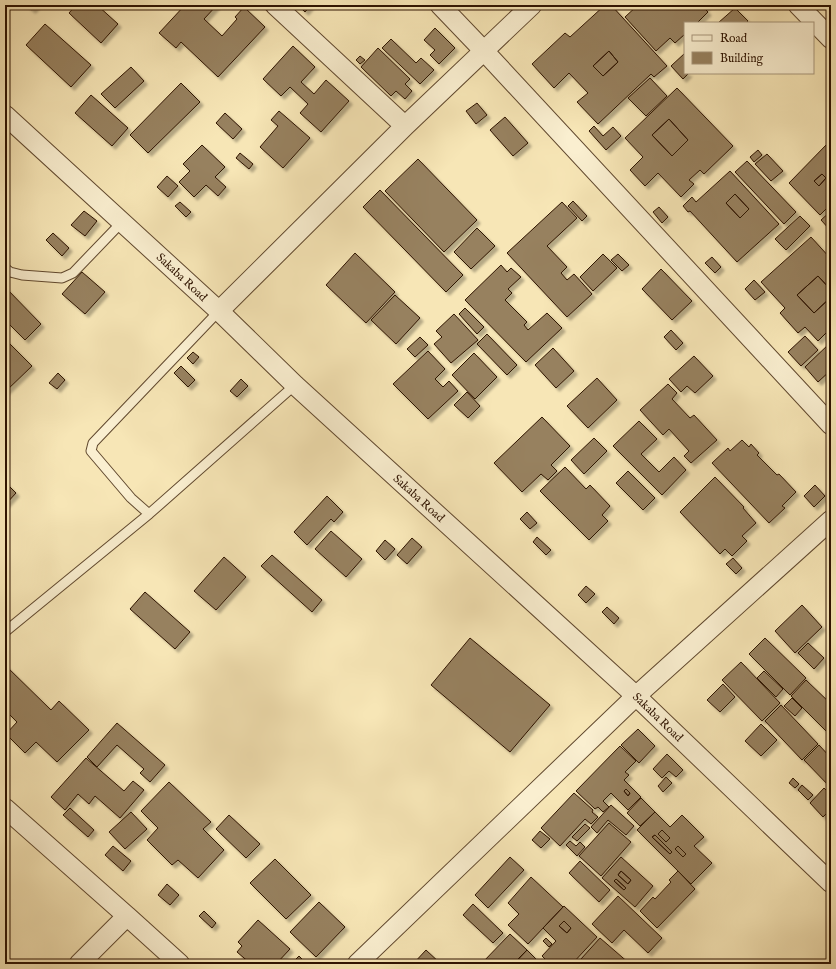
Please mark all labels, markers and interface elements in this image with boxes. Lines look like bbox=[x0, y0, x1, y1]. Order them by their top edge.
legend bbox=[684, 22, 814, 74]
text: Road bbox=[720, 31, 748, 46]
text: Building bbox=[720, 51, 764, 66]
street label: Sakaba Road bbox=[153, 250, 211, 305]
street label: Sakaba Road bbox=[390, 471, 448, 526]
street label: Sakaba Road bbox=[629, 690, 686, 745]

